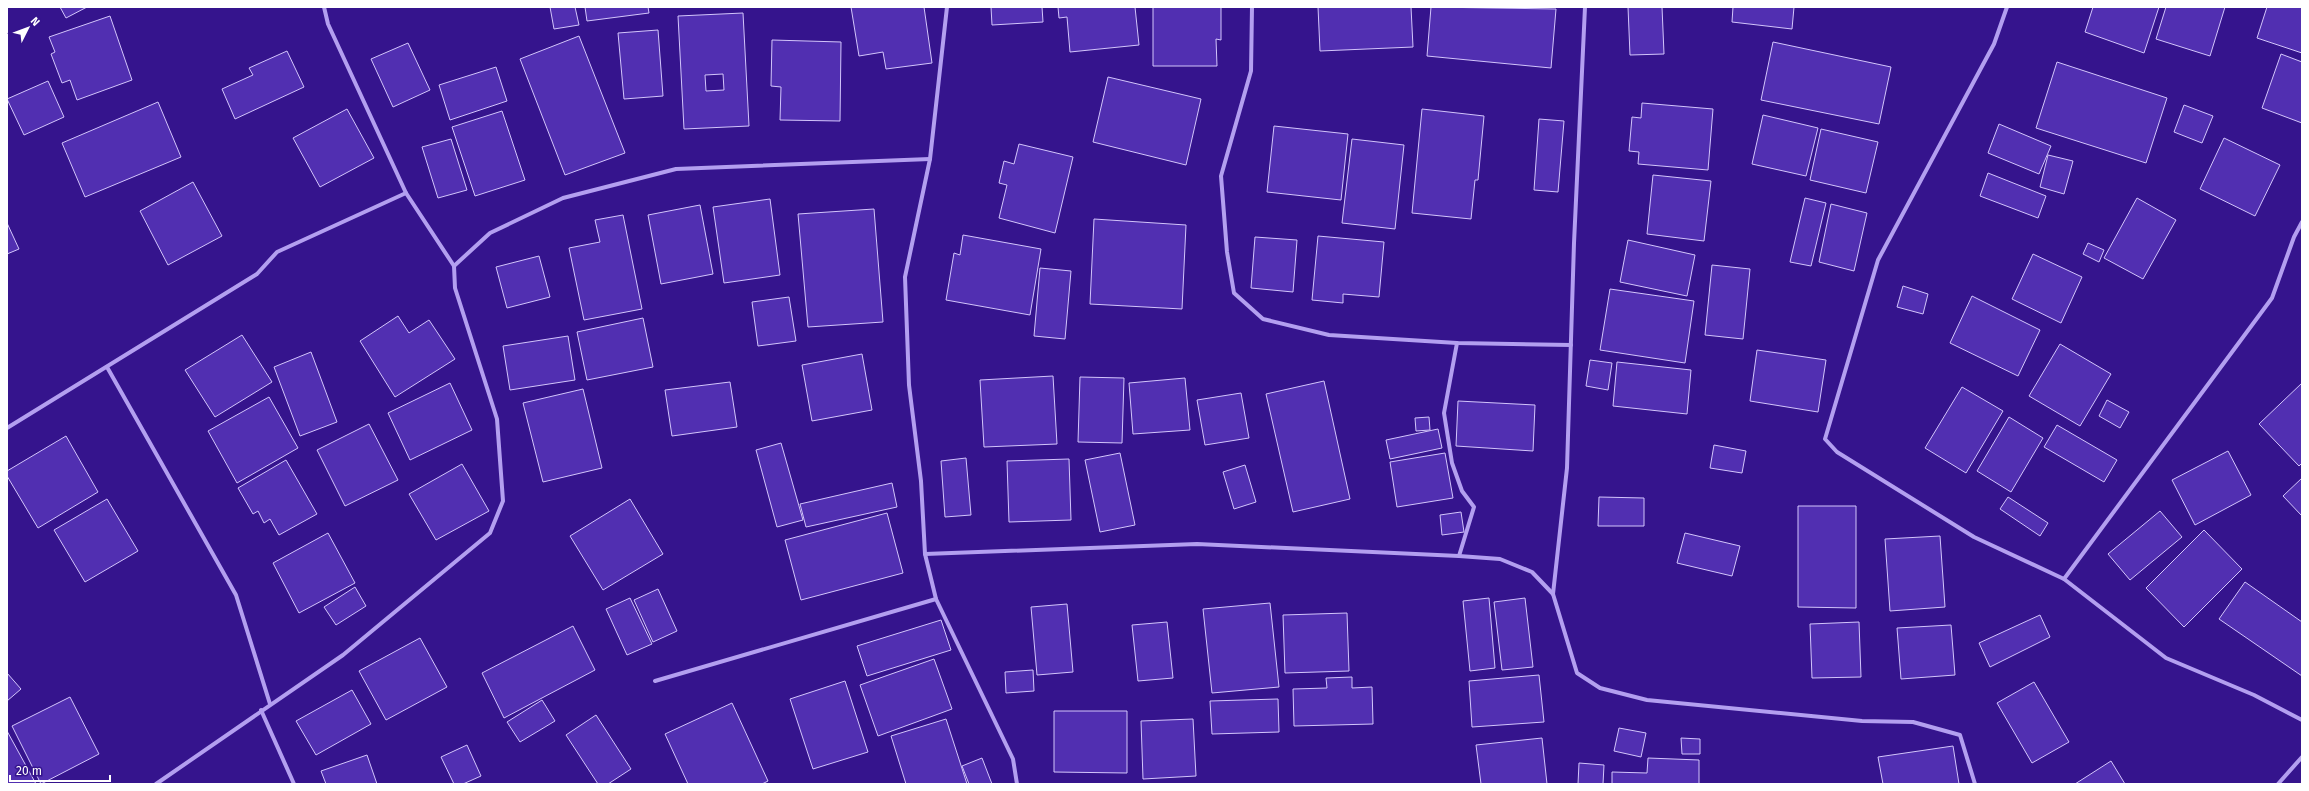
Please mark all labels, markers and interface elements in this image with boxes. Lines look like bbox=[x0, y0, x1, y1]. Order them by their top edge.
north arrow bbox=[8, 8, 48, 48]
text: N bbox=[28, 15, 42, 29]
scale bar bbox=[10, 757, 110, 783]
text: 20 m bbox=[16, 764, 42, 778]

